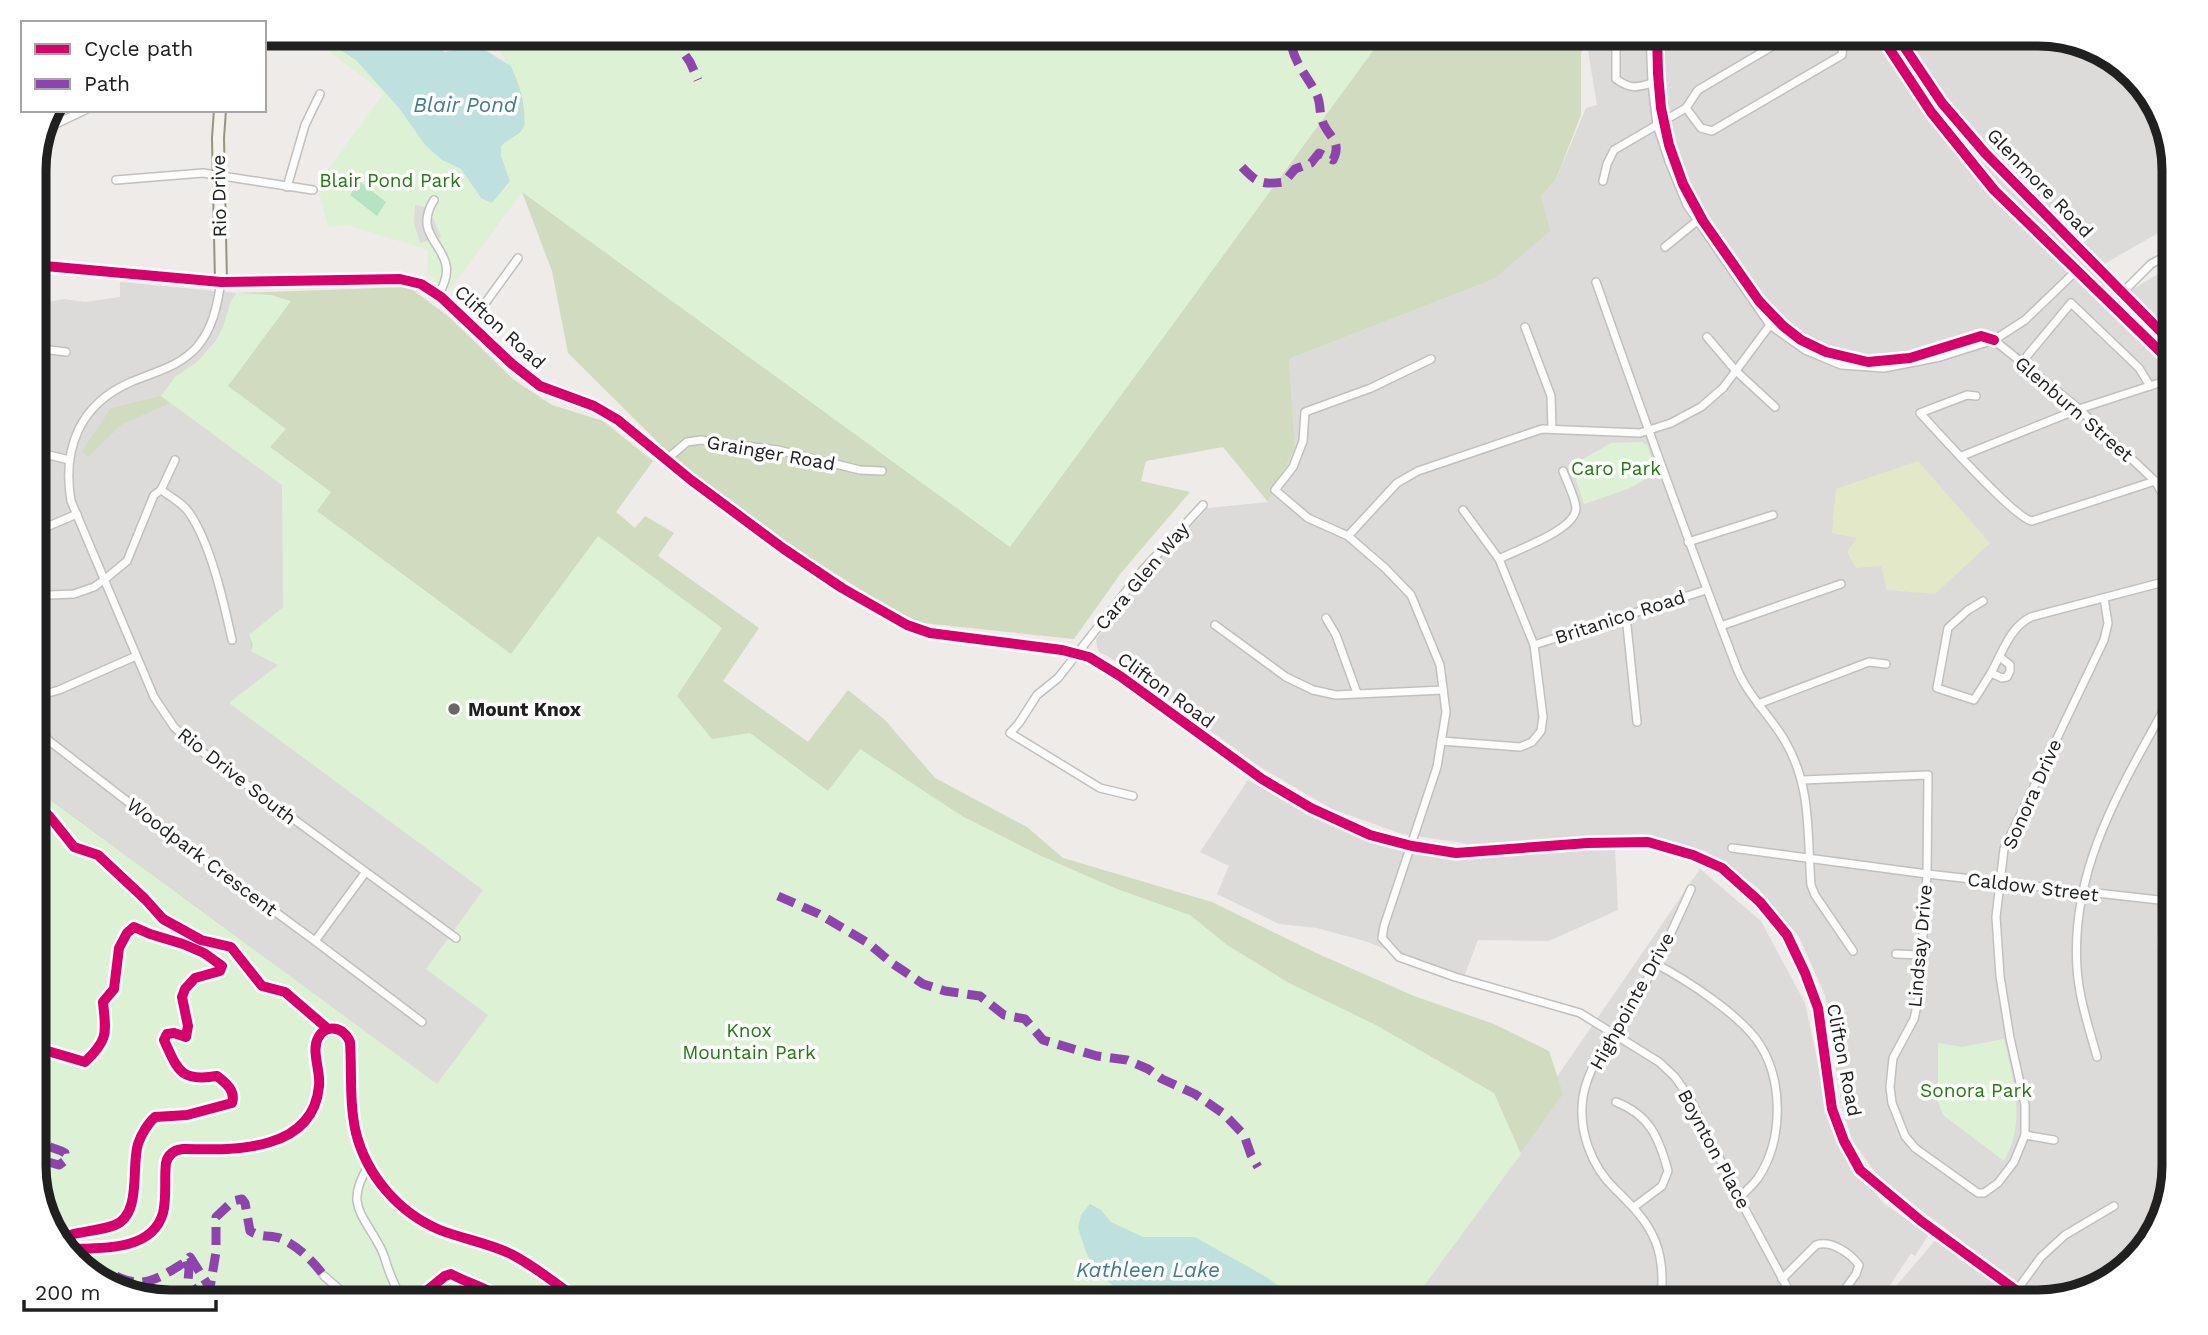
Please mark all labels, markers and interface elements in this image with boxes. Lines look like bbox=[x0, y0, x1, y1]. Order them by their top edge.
legend bbox=[21, 21, 266, 112]
text: Cycle path bbox=[84, 36, 193, 61]
text: Path bbox=[84, 71, 130, 96]
water label: Blair Pond bbox=[413, 92, 518, 117]
street label: Glenmore Road bbox=[1982, 124, 2098, 242]
street label: Rio Drive bbox=[207, 154, 231, 238]
park label: Blair Pond Park bbox=[319, 169, 461, 192]
street label: Clifton Road bbox=[450, 280, 550, 374]
street label: Glenburn Street bbox=[2010, 351, 2138, 467]
street label: Grainger Road bbox=[705, 430, 837, 476]
park label: Caro Park bbox=[1571, 457, 1661, 480]
street label: Cara Glen Way bbox=[1090, 517, 1194, 635]
street label: Britanico Road bbox=[1552, 585, 1688, 649]
street label: Clifton Road bbox=[1113, 647, 1219, 733]
place label: Mount Knox bbox=[468, 698, 582, 721]
marker: Mount Knox bbox=[446, 701, 462, 717]
street label: Rio Drive South bbox=[173, 723, 301, 829]
street label: Sonora Drive bbox=[1997, 735, 2067, 853]
street label: Woodpark Crescent bbox=[122, 793, 282, 921]
street label: Caldow Street bbox=[1966, 868, 2100, 906]
street label: Lindsay Drive bbox=[1903, 884, 1937, 1008]
street label: Highpointe Drive bbox=[1585, 928, 1679, 1074]
street label: Clifton Road bbox=[1822, 1002, 1866, 1118]
park label: Knox Mountain Park bbox=[682, 1019, 816, 1064]
park label: Sonora Park bbox=[1920, 1079, 2032, 1102]
street label: Boynton Place bbox=[1673, 1085, 1755, 1213]
water label: Kathleen Lake bbox=[1076, 1257, 1220, 1282]
scale bar bbox=[24, 1268, 217, 1312]
text: 200 m bbox=[35, 1280, 101, 1305]

